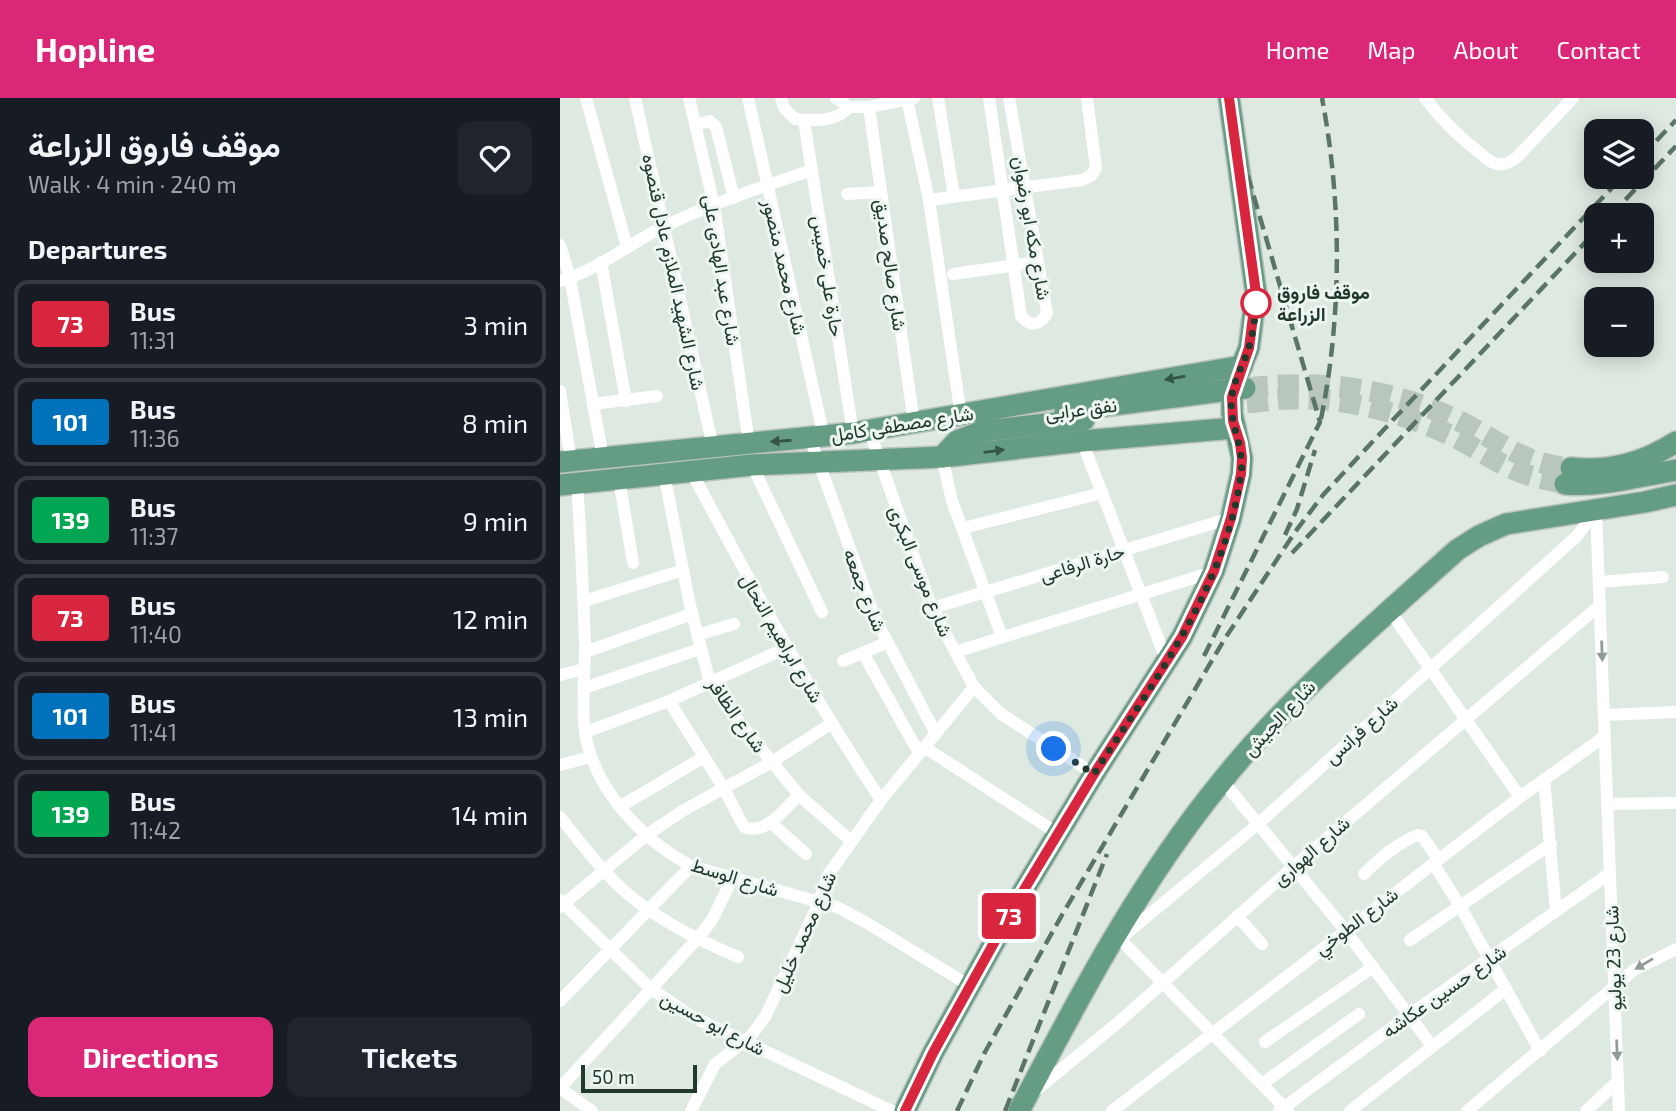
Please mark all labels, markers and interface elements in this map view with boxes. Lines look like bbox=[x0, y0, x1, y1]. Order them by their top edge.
text: Hopline bbox=[35, 29, 155, 69]
text: Home bbox=[1266, 35, 1329, 64]
text: Map bbox=[1367, 35, 1415, 64]
text: About bbox=[1453, 35, 1519, 64]
text: Contact bbox=[1557, 35, 1641, 64]
map controls bbox=[1584, 119, 1654, 357]
button: layers bbox=[1584, 119, 1654, 189]
button: heart bbox=[458, 121, 532, 195]
text: موقف فاروق الزراعة bbox=[28, 124, 281, 164]
street label: شارع الشهيد الملازم عادل قنصوه bbox=[636, 152, 711, 393]
street label: شارع مكه ابو رضوان bbox=[1007, 154, 1056, 302]
text: Walk · 4 min · 240 m bbox=[28, 170, 237, 198]
street label: شارع عبد الهادى على bbox=[697, 193, 746, 347]
street label: شارع محمد منصور bbox=[757, 196, 812, 337]
street label: شارع صالح صديق bbox=[868, 198, 912, 333]
button: + bbox=[1584, 203, 1654, 273]
street label: حارة على خميس bbox=[807, 214, 849, 338]
text: Departures bbox=[28, 233, 167, 264]
place label: موقف فاروق الزراعة bbox=[1277, 280, 1370, 327]
button: − bbox=[1584, 287, 1654, 357]
marker: موقف فاروق الزراعة bbox=[1241, 288, 1271, 318]
text: Bus bbox=[130, 295, 176, 326]
text: 73 bbox=[57, 309, 84, 338]
text: 3 min bbox=[463, 309, 528, 340]
text: 11:31 bbox=[130, 326, 176, 354]
one-way arrow bbox=[1164, 373, 1186, 384]
text: Bus bbox=[130, 393, 176, 424]
street label: نفق عرابى bbox=[1044, 393, 1118, 425]
street label: شارع مصطفى كامل bbox=[829, 401, 975, 448]
text: 101 bbox=[53, 407, 88, 436]
text: 8 min bbox=[462, 407, 528, 438]
text: 11:36 bbox=[130, 424, 180, 452]
one-way arrow bbox=[769, 435, 791, 446]
one-way arrow bbox=[983, 445, 1005, 456]
text: Bus bbox=[130, 491, 176, 522]
street label: شارع موسى البكرى bbox=[883, 502, 958, 641]
text: 139 bbox=[51, 505, 90, 534]
text: 9 min bbox=[463, 505, 528, 536]
text: 11:37 bbox=[130, 522, 178, 550]
street label: حارة الرفاعى bbox=[1037, 539, 1127, 587]
street label: شارع جمعه bbox=[837, 545, 892, 635]
street label: شارع ابراهيم النحال bbox=[734, 569, 829, 708]
text: Bus bbox=[130, 589, 176, 620]
text: 73 bbox=[57, 603, 84, 632]
text: 12 min bbox=[453, 603, 528, 634]
text: 11:40 bbox=[130, 620, 182, 648]
one-way arrow bbox=[1597, 641, 1608, 663]
street label: شارع الظافر bbox=[701, 672, 772, 758]
street label: شارع الجيش bbox=[1238, 675, 1321, 762]
text: Bus bbox=[130, 687, 176, 718]
street label: شارع فرانس bbox=[1319, 691, 1403, 770]
text: 101 bbox=[53, 701, 88, 730]
text: 13 min bbox=[453, 701, 528, 732]
text: 11:41 bbox=[130, 718, 177, 746]
your location bbox=[1036, 731, 1071, 766]
text: Bus bbox=[130, 785, 176, 816]
text: 139 bbox=[51, 799, 90, 828]
text: 14 min bbox=[452, 799, 528, 830]
street label: شارع الهوارى bbox=[1267, 811, 1355, 892]
text: 11:42 bbox=[130, 816, 181, 844]
street label: شارع الوسط bbox=[688, 852, 782, 903]
street label: شارع محمد خليل bbox=[767, 868, 842, 997]
street label: شارع الطوخي bbox=[1309, 882, 1405, 963]
line badge: 73 bbox=[978, 893, 1040, 939]
text: 73 bbox=[996, 901, 1022, 930]
street label: شارع 23 يوليو bbox=[1599, 905, 1628, 1011]
street label: شارع حسين عكاشه bbox=[1377, 939, 1511, 1044]
one-way arrow bbox=[1634, 958, 1653, 971]
street label: شارع ابو حسين bbox=[656, 985, 769, 1062]
button: Directions bbox=[28, 1017, 273, 1097]
button: Tickets bbox=[287, 1017, 532, 1097]
one-way arrow bbox=[1611, 1039, 1623, 1061]
scale bar bbox=[581, 1062, 696, 1094]
text: 50 m bbox=[592, 1065, 635, 1088]

